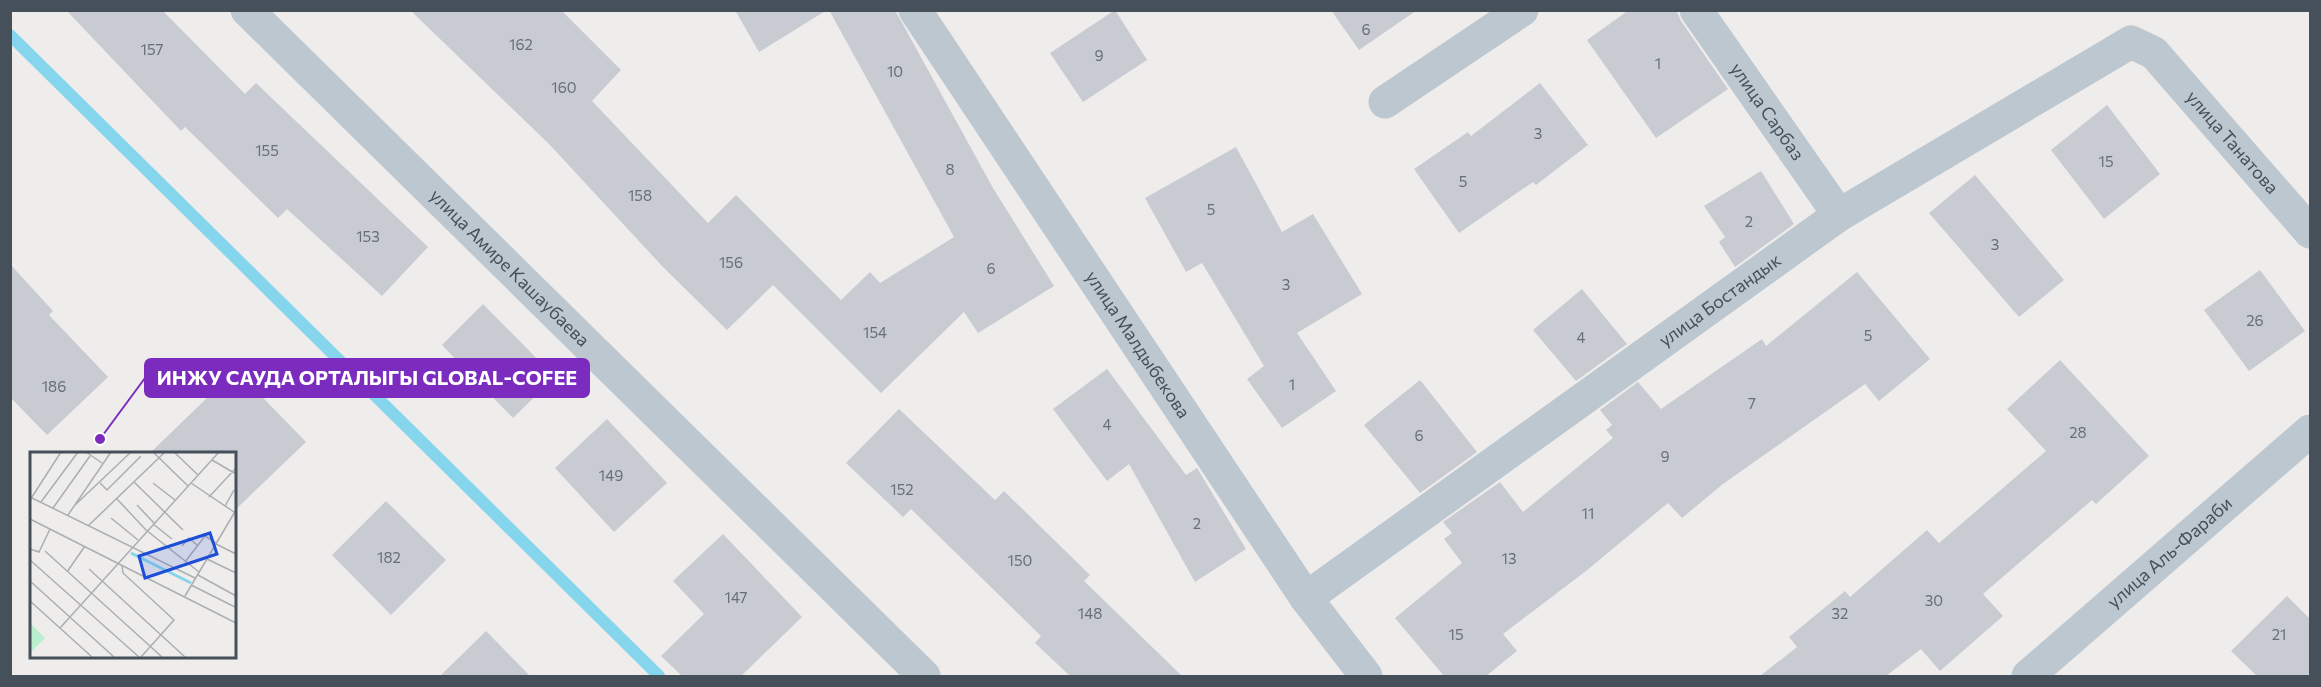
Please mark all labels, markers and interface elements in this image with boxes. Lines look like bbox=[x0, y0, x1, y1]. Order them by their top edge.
house number: 6 bbox=[1361, 20, 1371, 38]
house number: 162 bbox=[509, 35, 533, 53]
house number: 157 bbox=[141, 40, 164, 58]
house number: 9 bbox=[1094, 46, 1104, 64]
house number: 1 bbox=[1655, 54, 1661, 72]
street label: улица Сарбаз bbox=[1726, 58, 1809, 164]
house number: 10 bbox=[887, 62, 903, 80]
house number: 160 bbox=[551, 78, 577, 96]
street label: улица Танатова bbox=[2182, 86, 2284, 198]
house number: 3 bbox=[1534, 124, 1542, 142]
house number: 155 bbox=[255, 141, 279, 159]
house number: 15 bbox=[2098, 152, 2114, 170]
house number: 8 bbox=[945, 160, 955, 178]
house number: 5 bbox=[1459, 172, 1467, 190]
street label: улица Амире Кашаубаева bbox=[426, 184, 594, 351]
house number: 158 bbox=[628, 186, 652, 204]
house number: 5 bbox=[1207, 200, 1215, 218]
house number: 2 bbox=[1745, 212, 1753, 230]
house number: 153 bbox=[356, 227, 380, 245]
house number: 3 bbox=[1991, 235, 1999, 253]
street label: улица Бостандык bbox=[1654, 248, 1785, 351]
house number: 156 bbox=[719, 253, 743, 271]
house number: 6 bbox=[986, 259, 996, 277]
street label: улица Малдыбекова bbox=[1082, 266, 1195, 422]
house number: 3 bbox=[1282, 275, 1290, 293]
house number: 26 bbox=[2246, 311, 2264, 329]
house number: 154 bbox=[863, 323, 887, 341]
house number: 5 bbox=[1864, 326, 1872, 344]
house number: 4 bbox=[1577, 328, 1586, 346]
callout: ИНЖУ САУДА ОРТАЛЫГЫ GLOBAL-COFEE bbox=[145, 359, 589, 397]
text: ИНЖУ САУДА ОРТАЛЫГЫ GLOBAL-COFEE bbox=[157, 365, 577, 389]
house number: 1 bbox=[1289, 375, 1295, 393]
house number: 186 bbox=[42, 377, 66, 395]
house number: 7 bbox=[1748, 394, 1756, 412]
house number: 4 bbox=[1103, 415, 1112, 433]
house number: 28 bbox=[2069, 423, 2087, 441]
house number: 6 bbox=[1414, 426, 1424, 444]
house number: 9 bbox=[1660, 447, 1670, 465]
inset map bbox=[30, 452, 236, 657]
house number: 149 bbox=[599, 466, 623, 484]
house number: 152 bbox=[890, 480, 914, 498]
street label: улица Аль-Фараби bbox=[2102, 492, 2236, 612]
house number: 11 bbox=[1582, 504, 1594, 522]
house number: 2 bbox=[1193, 514, 1201, 532]
house number: 182 bbox=[377, 548, 401, 566]
house number: 13 bbox=[1502, 549, 1516, 567]
house number: 150 bbox=[1008, 551, 1032, 569]
house number: 147 bbox=[724, 588, 748, 606]
house number: 30 bbox=[1925, 591, 1943, 609]
house number: 148 bbox=[1078, 604, 1102, 622]
house number: 32 bbox=[1832, 604, 1848, 622]
house number: 15 bbox=[1448, 625, 1464, 643]
house number: 21 bbox=[2272, 625, 2286, 643]

